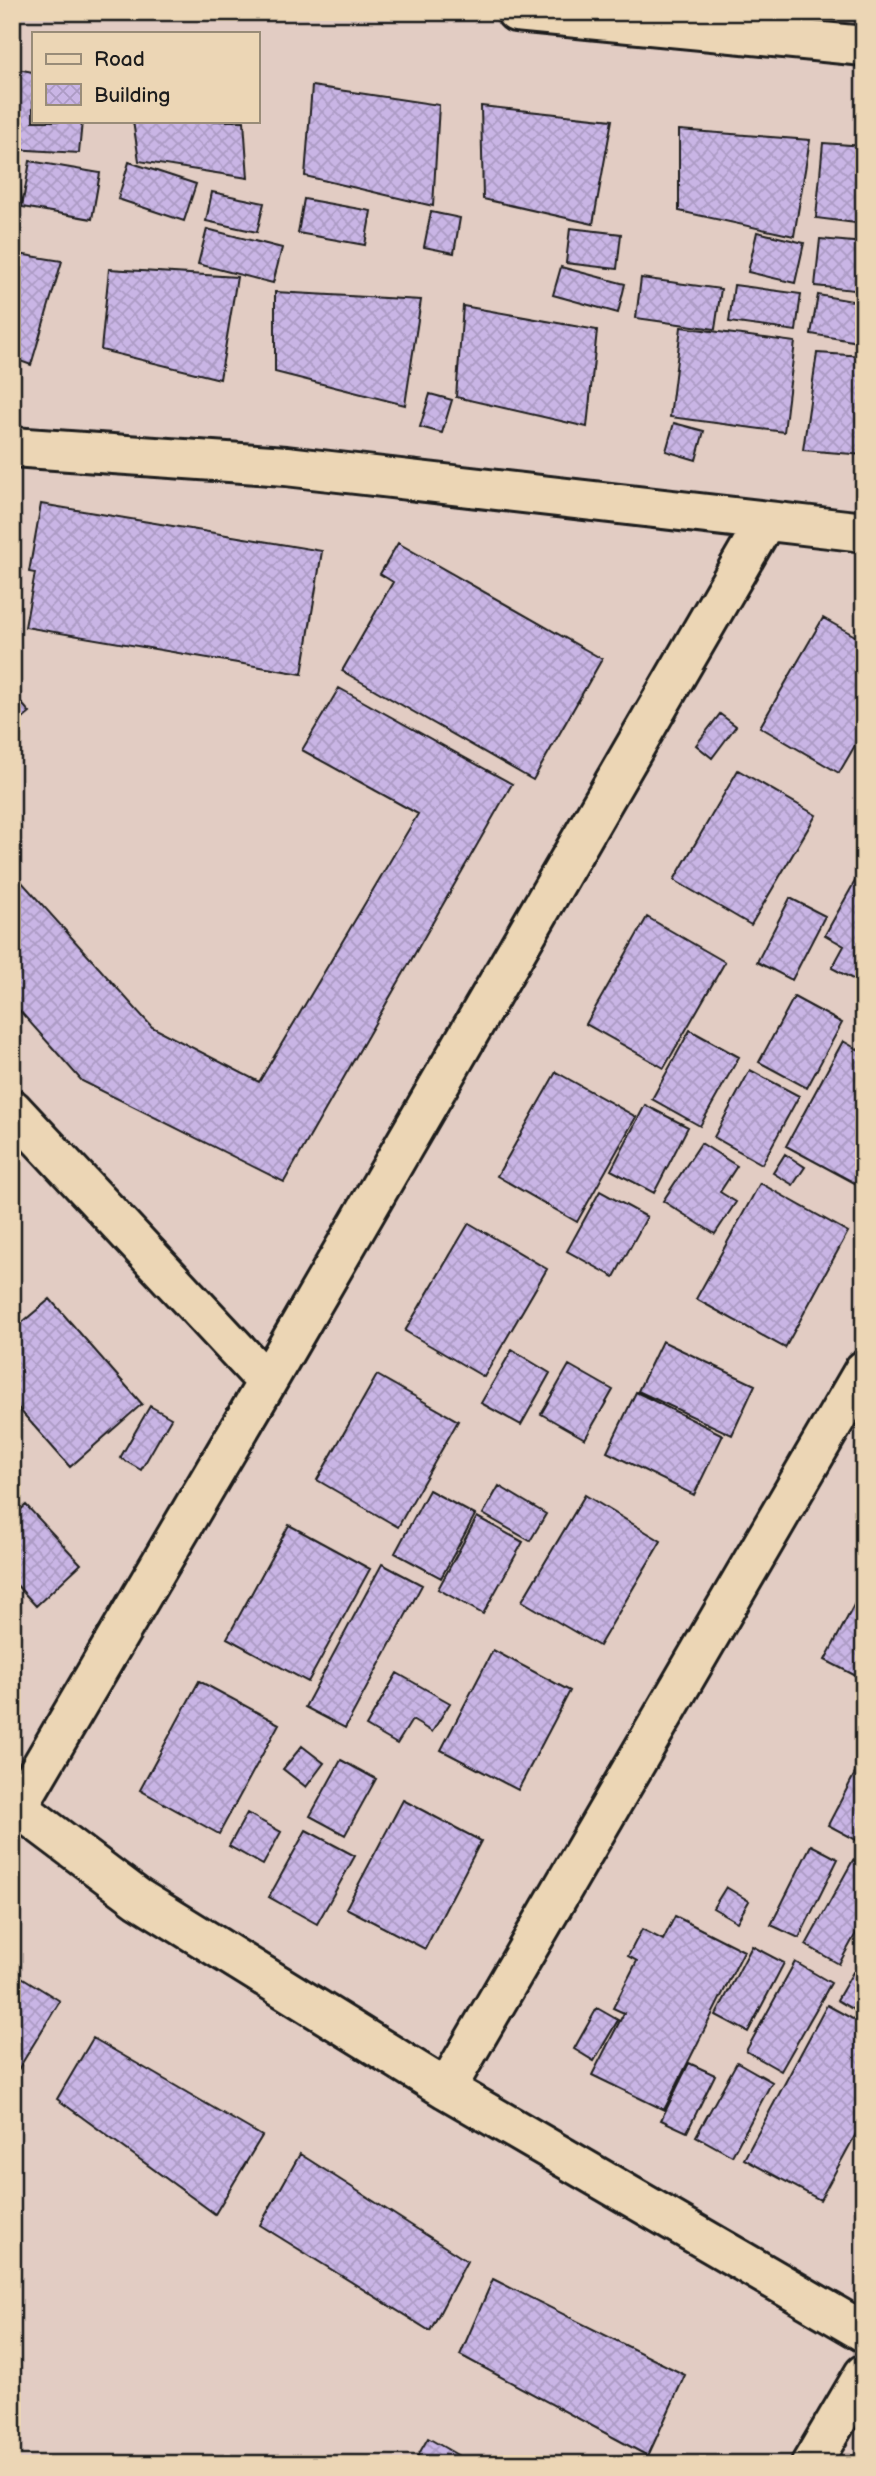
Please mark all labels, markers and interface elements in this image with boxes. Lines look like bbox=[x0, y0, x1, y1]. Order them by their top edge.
legend bbox=[32, 32, 259, 122]
text: Road bbox=[94, 47, 145, 72]
text: Building bbox=[94, 83, 170, 108]

